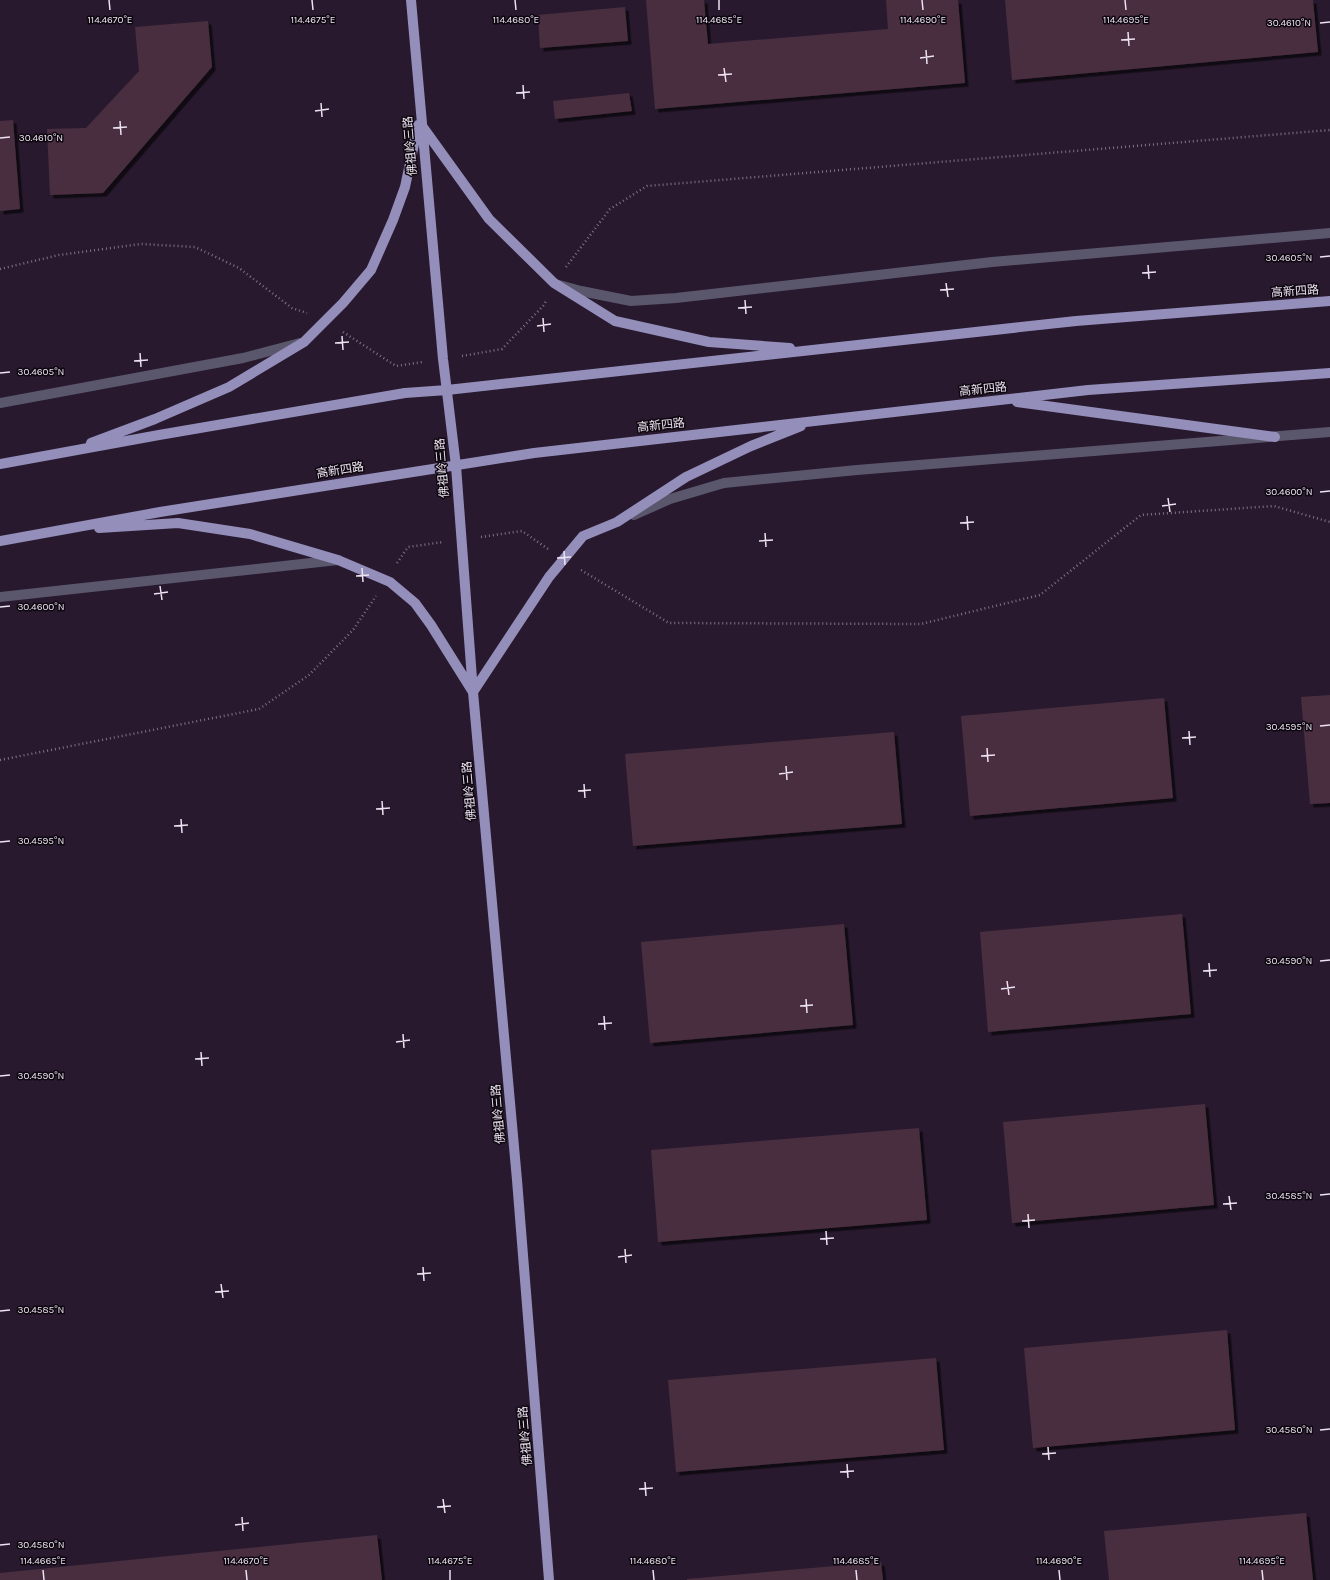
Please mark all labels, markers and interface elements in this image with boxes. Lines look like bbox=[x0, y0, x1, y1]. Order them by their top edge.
text: 114.4670°E bbox=[88, 14, 132, 26]
text: 114.4675°E bbox=[291, 14, 335, 26]
text: 114.4680°E bbox=[493, 14, 539, 26]
text: 114.4685°E bbox=[696, 14, 742, 26]
text: 114.4690°E bbox=[900, 14, 946, 26]
text: 114.4695°E bbox=[1103, 14, 1149, 26]
text: 30.4610°N bbox=[1267, 17, 1311, 29]
street label: 佛祖岭三路 bbox=[400, 115, 420, 177]
text: 30.4610°N bbox=[19, 132, 63, 144]
text: 30.4605°N bbox=[1266, 252, 1312, 264]
street label: 高新四路 bbox=[1271, 282, 1319, 300]
text: 30.4605°N bbox=[18, 366, 64, 378]
street label: 高新四路 bbox=[958, 380, 1008, 398]
street label: 高新四路 bbox=[636, 416, 686, 434]
street label: 佛祖岭三路 bbox=[432, 437, 452, 499]
street label: 高新四路 bbox=[315, 459, 365, 481]
text: 30.4600°N bbox=[1265, 486, 1313, 498]
text: 30.4600°N bbox=[17, 601, 65, 613]
text: 30.4595°N bbox=[1266, 721, 1312, 733]
street label: 佛祖岭三路 bbox=[459, 760, 479, 822]
text: 30.4595°N bbox=[18, 835, 64, 847]
text: 30.4590°N bbox=[1266, 955, 1312, 967]
text: 30.4590°N bbox=[18, 1070, 64, 1082]
street label: 佛祖岭三路 bbox=[488, 1083, 508, 1145]
text: 30.4585°N bbox=[1266, 1190, 1312, 1202]
text: 30.4585°N bbox=[18, 1304, 64, 1316]
street label: 佛祖岭三路 bbox=[515, 1405, 535, 1467]
text: 30.4580°N bbox=[1265, 1424, 1313, 1436]
text: 30.4580°N bbox=[17, 1539, 65, 1551]
text: 114.4665°E bbox=[20, 1555, 66, 1567]
text: 114.4670°E bbox=[224, 1555, 268, 1567]
text: 114.4675°E bbox=[428, 1555, 472, 1567]
text: 114.4680°E bbox=[630, 1555, 676, 1567]
text: 114.4685°E bbox=[833, 1555, 879, 1567]
text: 114.4690°E bbox=[1036, 1555, 1082, 1567]
text: 114.4695°E bbox=[1239, 1555, 1285, 1567]

